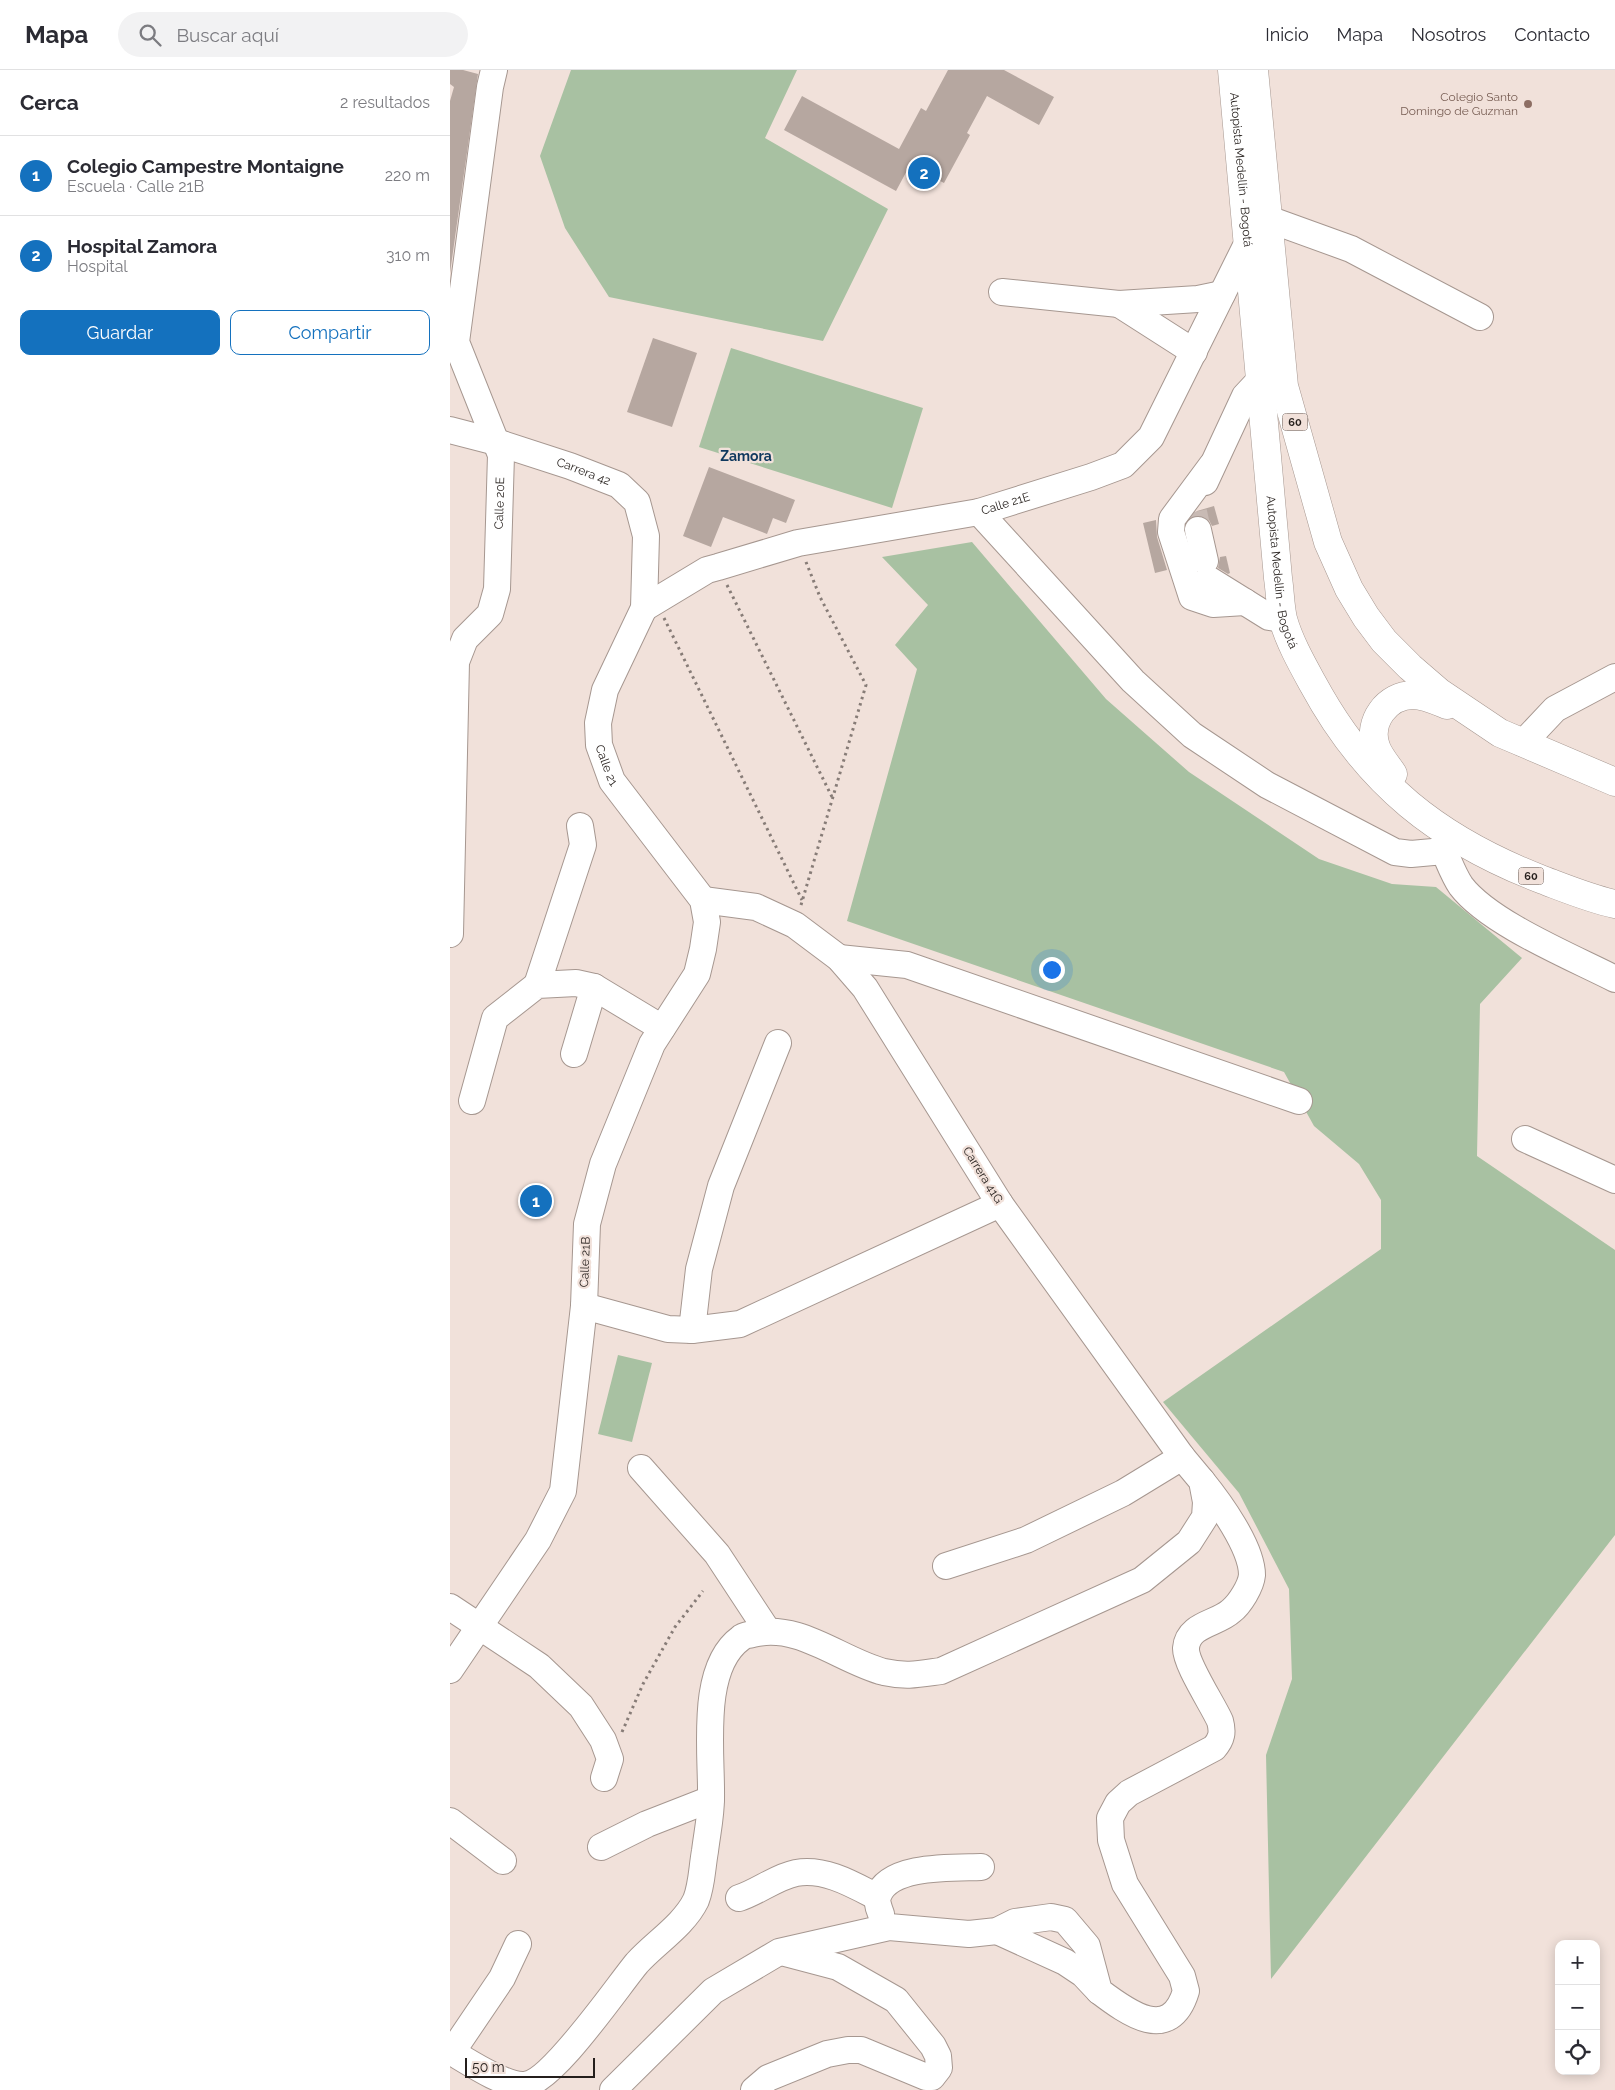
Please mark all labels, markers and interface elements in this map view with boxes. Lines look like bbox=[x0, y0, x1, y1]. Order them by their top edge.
search box bbox=[118, 12, 468, 57]
text: Mapa bbox=[25, 20, 88, 49]
icon: search bbox=[136, 21, 164, 49]
text: Buscar aquí bbox=[176, 24, 279, 46]
text: Inicio bbox=[1265, 24, 1309, 45]
text: Mapa bbox=[1337, 24, 1383, 45]
text: Nosotros bbox=[1411, 24, 1486, 45]
text: Contacto bbox=[1514, 24, 1590, 45]
text: Cerca bbox=[20, 90, 79, 115]
place label: Colegio Santo Domingo de Guzman bbox=[1400, 90, 1518, 118]
street label: Autopista Medellín - Bogotá bbox=[1227, 92, 1255, 248]
text: 2 resultados bbox=[340, 93, 430, 112]
marker: Colegio Santo Domingo de Guzman bbox=[1522, 98, 1534, 110]
pin: 2 bbox=[908, 154, 940, 192]
text: Colegio Campestre Montaigne bbox=[67, 155, 344, 177]
text: 1 bbox=[32, 166, 40, 185]
text: 220 m bbox=[385, 166, 430, 185]
text: Escuela · Calle 21B bbox=[67, 177, 204, 196]
text: Hospital Zamora bbox=[67, 235, 217, 257]
text: 2 bbox=[31, 246, 41, 265]
text: 310 m bbox=[386, 246, 430, 265]
text: Hospital bbox=[67, 257, 128, 276]
button: Guardar bbox=[20, 310, 220, 355]
button: Compartir bbox=[230, 310, 430, 355]
road number: 60 bbox=[1282, 414, 1308, 431]
district label: Zamora bbox=[720, 448, 772, 464]
street label: Carrera 42 bbox=[555, 455, 613, 488]
street label: Calle 20E bbox=[492, 477, 507, 529]
street label: Calle 21E bbox=[980, 490, 1032, 518]
street label: Autopista Medellín - Bogotá bbox=[1264, 495, 1300, 651]
street label: Calle 21 bbox=[592, 743, 620, 789]
road number: 60 bbox=[1518, 868, 1544, 884]
your location bbox=[1039, 957, 1065, 983]
street label: Carrera 41G bbox=[960, 1144, 1006, 1206]
pin: 1 bbox=[520, 1182, 552, 1220]
street label: Calle 21B bbox=[577, 1236, 593, 1288]
map controls bbox=[1555, 1940, 1600, 2075]
button: + bbox=[1555, 1940, 1600, 1985]
button: − bbox=[1555, 1985, 1600, 2030]
button: locate bbox=[1555, 2030, 1600, 2075]
scale bar bbox=[465, 2055, 595, 2078]
text: 50 m bbox=[472, 2059, 505, 2075]

